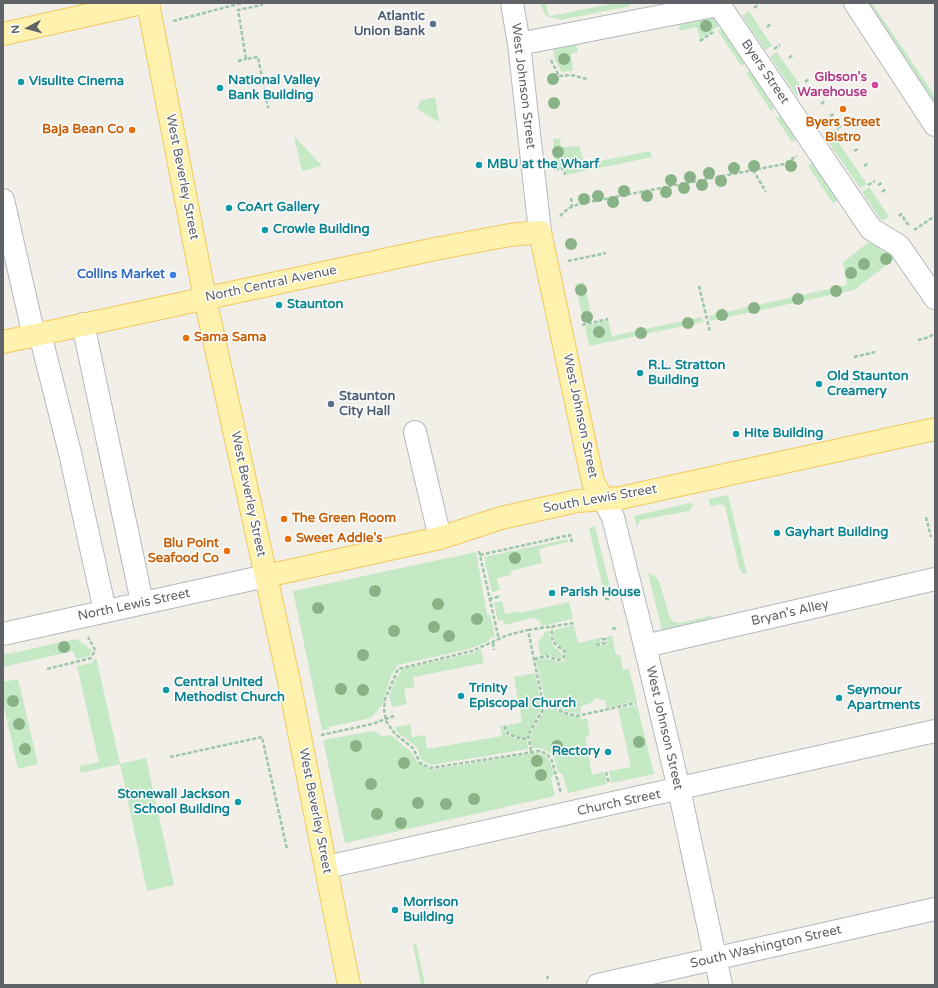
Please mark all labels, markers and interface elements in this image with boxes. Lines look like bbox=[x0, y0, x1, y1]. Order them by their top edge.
north arrow bbox=[8, 8, 48, 48]
place label: Atlantic Union Bank bbox=[354, 9, 425, 40]
marker: Atlantic Union Bank bbox=[428, 19, 438, 29]
street label: West Johnson Street bbox=[508, 22, 538, 150]
text: N bbox=[9, 24, 22, 34]
street label: Byers Street bbox=[738, 37, 792, 107]
place label: Gibson's Warehouse bbox=[798, 70, 867, 101]
place label: National Valley Bank Building bbox=[228, 73, 320, 104]
place label: Visulite Cinema bbox=[29, 74, 124, 90]
marker: Visulite Cinema bbox=[16, 77, 26, 87]
marker: Gibson's Warehouse bbox=[870, 80, 880, 90]
marker: National Valley Bank Building bbox=[215, 83, 225, 93]
marker: Byers Street Bistro bbox=[838, 104, 848, 114]
street label: West Beverley Street bbox=[162, 113, 202, 241]
place label: Byers Street Bistro bbox=[806, 115, 880, 146]
place label: Baja Bean Co bbox=[42, 122, 124, 138]
marker: Baja Bean Co bbox=[127, 125, 137, 135]
place label: MBU at the Wharf bbox=[487, 157, 599, 173]
marker: MBU at the Wharf bbox=[474, 160, 484, 170]
place label: CoArt Gallery bbox=[237, 200, 319, 216]
marker: CoArt Gallery bbox=[224, 203, 234, 213]
place label: Crowle Building bbox=[273, 222, 370, 238]
marker: Crowle Building bbox=[260, 225, 270, 235]
street label: North Central Avenue bbox=[204, 262, 338, 306]
place label: Collins Market bbox=[77, 267, 165, 283]
marker: Collins Market bbox=[168, 270, 178, 280]
place label: Staunton bbox=[287, 297, 343, 313]
marker: Staunton bbox=[274, 300, 284, 310]
place label: Sama Sama bbox=[194, 330, 266, 346]
marker: Sama Sama bbox=[181, 333, 191, 343]
street label: West Johnson Street bbox=[559, 352, 601, 480]
place label: R.L. Stratton Building bbox=[648, 358, 725, 389]
marker: R.L. Stratton Building bbox=[635, 368, 645, 378]
place label: Old Staunton Creamery bbox=[827, 369, 909, 400]
marker: Old Staunton Creamery bbox=[814, 379, 824, 389]
place label: Staunton City Hall bbox=[339, 389, 395, 420]
marker: Staunton City Hall bbox=[326, 399, 336, 409]
place label: Hite Building bbox=[744, 426, 823, 442]
marker: Hite Building bbox=[731, 429, 741, 439]
street label: West Beverley Street bbox=[227, 430, 269, 558]
street label: South Lewis Street bbox=[542, 481, 658, 517]
place label: The Green Room bbox=[292, 511, 396, 527]
marker: The Green Room bbox=[279, 514, 289, 524]
place label: Gayhart Building bbox=[785, 525, 888, 541]
marker: Gayhart Building bbox=[772, 528, 782, 538]
place label: Sweet Addie's bbox=[296, 531, 383, 547]
marker: Sweet Addie's bbox=[283, 534, 293, 544]
place label: Blu Point Seafood Co bbox=[148, 536, 219, 567]
marker: Blu Point Seafood Co bbox=[222, 546, 232, 556]
street label: North Lewis Street bbox=[76, 585, 192, 625]
place label: Parish House bbox=[560, 585, 641, 601]
marker: Parish House bbox=[547, 588, 557, 598]
street label: Bryan's Alley bbox=[750, 597, 830, 629]
street label: West Johnson Street bbox=[642, 664, 686, 792]
place label: Central United Methodist Church bbox=[174, 675, 285, 706]
place label: Trinity Episcopal Church bbox=[469, 681, 576, 712]
place label: Seymour Apartments bbox=[847, 683, 920, 714]
marker: Central United Methodist Church bbox=[161, 685, 171, 695]
marker: Trinity Episcopal Church bbox=[456, 691, 466, 701]
marker: Seymour Apartments bbox=[834, 693, 844, 703]
place label: Rectory bbox=[552, 744, 600, 760]
street label: West Beverley Street bbox=[295, 747, 335, 875]
marker: Rectory bbox=[603, 747, 613, 757]
place label: Stonewall Jackson School Building bbox=[118, 787, 230, 818]
street label: Church Street bbox=[576, 787, 662, 819]
marker: Stonewall Jackson School Building bbox=[233, 797, 243, 807]
place label: Morrison Building bbox=[403, 895, 459, 926]
marker: Morrison Building bbox=[390, 905, 400, 915]
street label: South Washington Street bbox=[689, 922, 843, 972]

